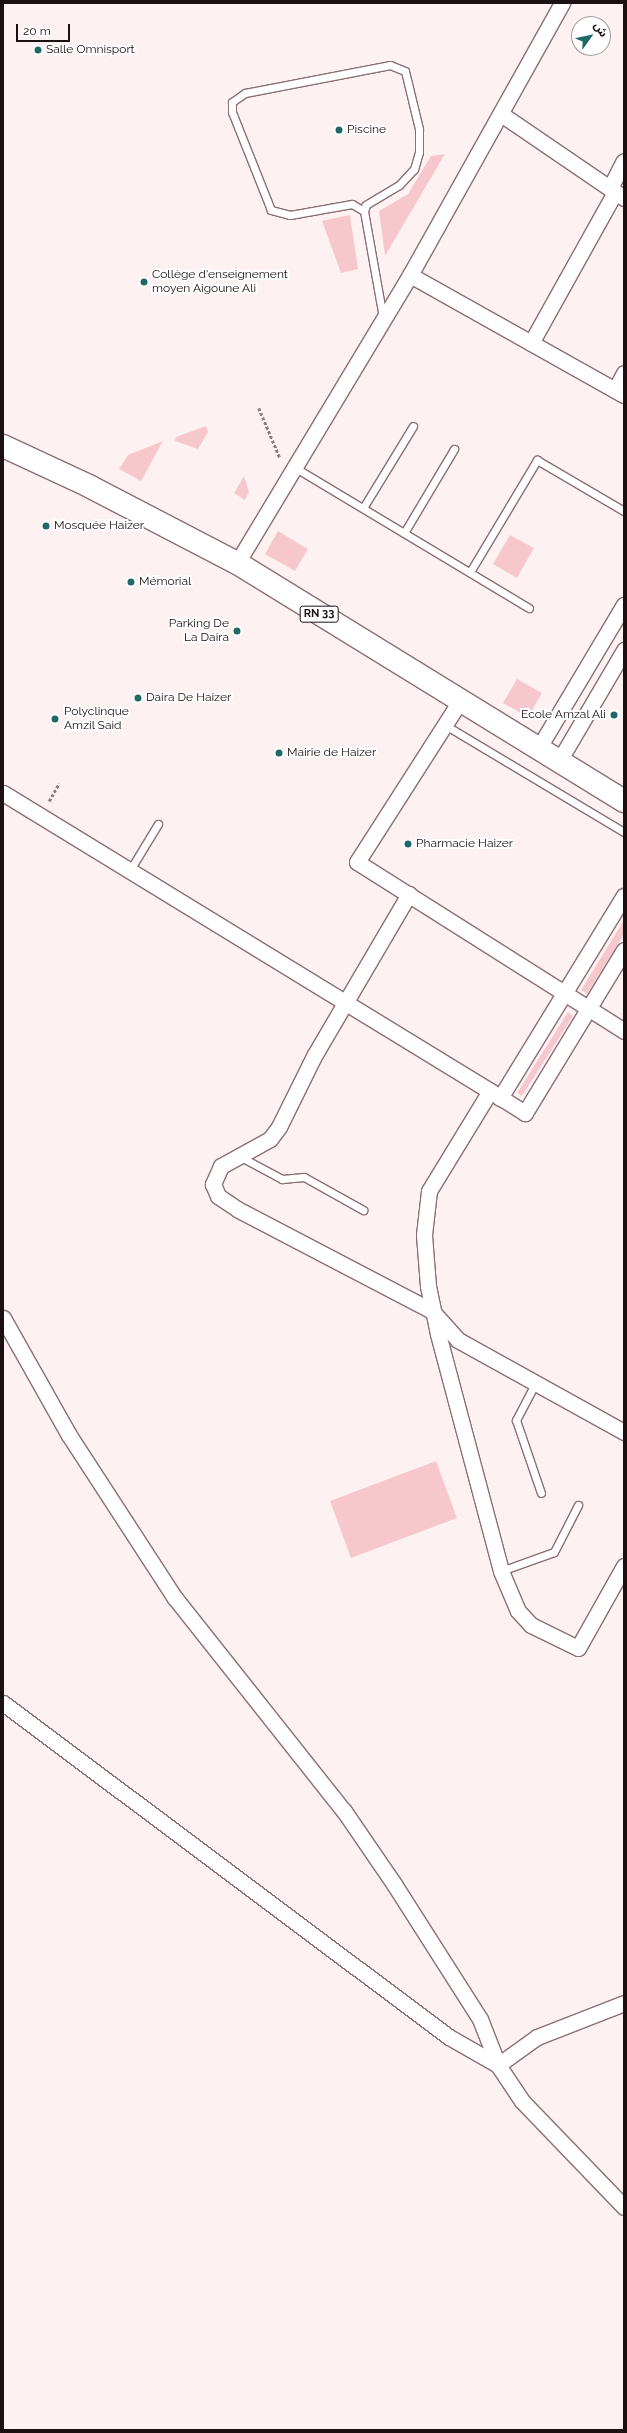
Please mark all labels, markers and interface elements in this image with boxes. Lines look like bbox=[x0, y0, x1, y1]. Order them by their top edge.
scale bar bbox=[18, 16, 72, 42]
north arrow bbox=[571, 16, 611, 56]
text: ش bbox=[591, 20, 610, 40]
text: 20 m bbox=[23, 24, 51, 38]
place label: Salle Omnisport bbox=[46, 43, 135, 57]
marker: Salle Omnisport bbox=[33, 45, 43, 55]
place label: Piscine bbox=[347, 123, 386, 137]
marker: Piscine bbox=[334, 125, 344, 135]
place label: Collège d'enseignement moyen Aigoune Ali bbox=[152, 268, 288, 296]
marker: Collège d'enseignement moyen Aigoune Ali bbox=[139, 277, 149, 287]
place label: Mosquée Haizer bbox=[54, 519, 144, 533]
marker: Mosquée Haizer bbox=[41, 521, 51, 531]
place label: Mémorial bbox=[139, 575, 191, 589]
marker: Mémorial bbox=[126, 577, 136, 587]
road number: RN 33 bbox=[299, 605, 339, 623]
place label: Parking De La Daira bbox=[169, 617, 229, 645]
marker: Parking De La Daira bbox=[232, 626, 242, 636]
place label: Daira De Haizer bbox=[146, 691, 231, 705]
marker: Daira De Haizer bbox=[133, 693, 143, 703]
place label: Polyclinque Amzil Said bbox=[64, 705, 129, 733]
place label: Ecole Amzal Ali bbox=[520, 708, 606, 722]
marker: Ecole Amzal Ali bbox=[609, 710, 619, 720]
marker: Polyclinque Amzil Said bbox=[49, 713, 61, 725]
place label: Mairie de Haizer bbox=[287, 746, 376, 760]
marker: Mairie de Haizer bbox=[274, 748, 284, 758]
place label: Pharmacie Haizer bbox=[416, 837, 513, 851]
marker: Pharmacie Haizer bbox=[403, 839, 413, 849]

